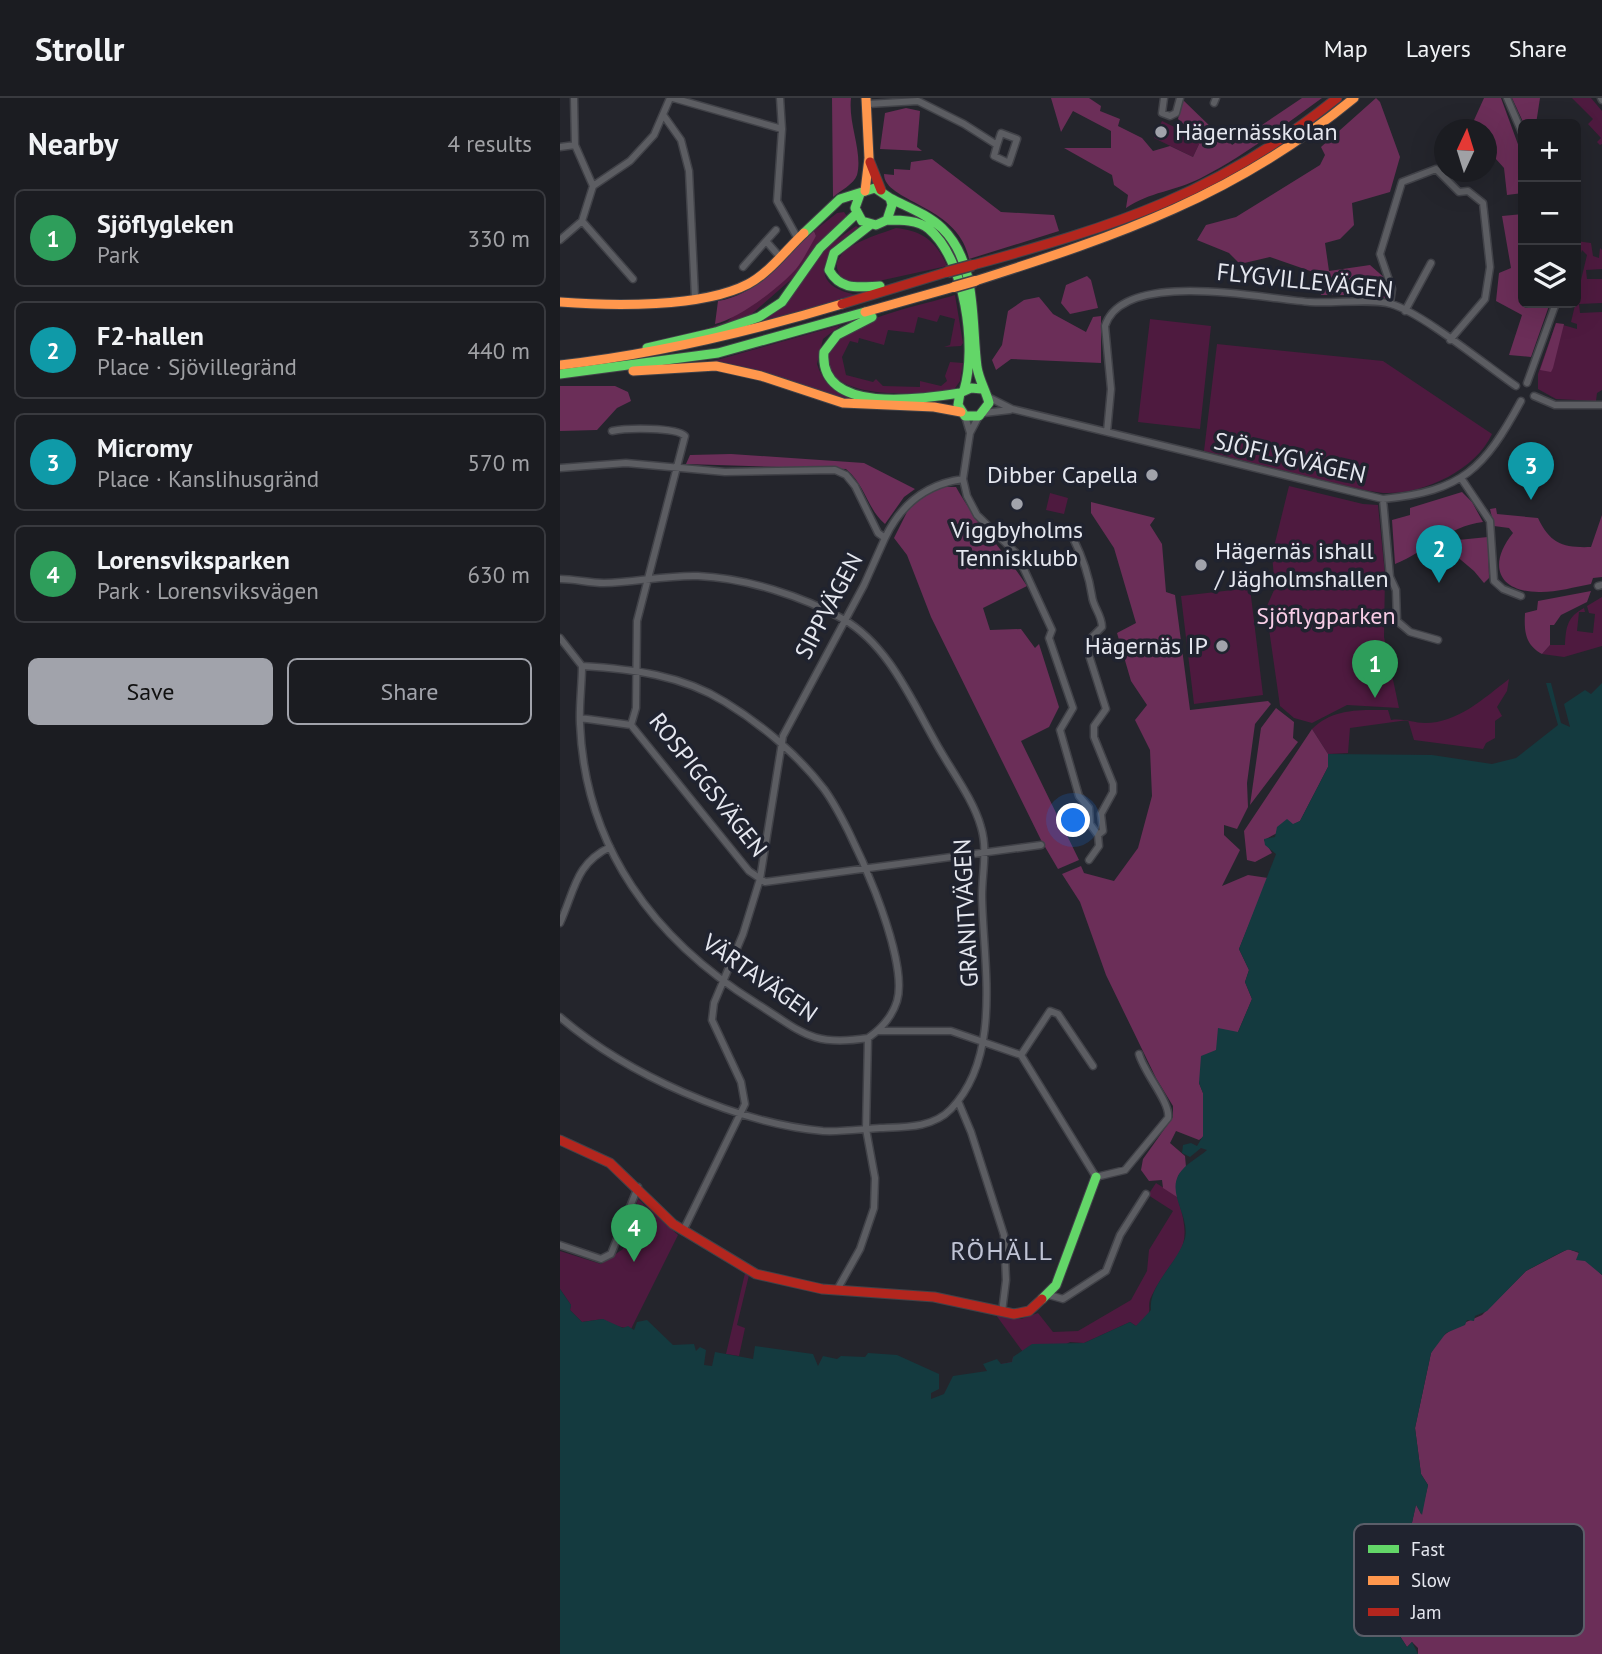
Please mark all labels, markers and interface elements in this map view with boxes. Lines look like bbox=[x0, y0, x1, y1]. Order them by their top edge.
text: Strollr bbox=[35, 27, 124, 70]
text: Map bbox=[1324, 33, 1368, 64]
text: Layers bbox=[1406, 33, 1471, 64]
text: Share bbox=[1509, 33, 1567, 64]
place label: Hägernässkolan bbox=[1175, 116, 1338, 147]
north arrow bbox=[1434, 119, 1497, 182]
map controls bbox=[1518, 119, 1581, 308]
button: + bbox=[1518, 119, 1581, 182]
text: Nearby bbox=[28, 124, 118, 163]
marker: Hägernässkolan bbox=[1153, 124, 1169, 140]
text: 4 results bbox=[448, 129, 532, 158]
button: − bbox=[1518, 182, 1581, 245]
text: Sjöflygleken bbox=[97, 207, 234, 240]
text: 1 bbox=[46, 224, 60, 253]
text: 330 m bbox=[468, 224, 530, 253]
text: Park bbox=[97, 240, 139, 269]
button: layers bbox=[1518, 245, 1581, 308]
street label: FLYGVILLEVÄGEN bbox=[1215, 256, 1395, 305]
text: F2-hallen bbox=[97, 319, 204, 352]
text: 2 bbox=[46, 336, 60, 365]
text: 440 m bbox=[468, 336, 530, 365]
text: Place · Sjövillegränd bbox=[97, 352, 297, 381]
street label: SJÖFLYGVÄGEN bbox=[1211, 425, 1369, 490]
text: Micromy bbox=[97, 431, 193, 464]
pin: 3 bbox=[1508, 442, 1554, 500]
text: 3 bbox=[46, 448, 60, 477]
text: 570 m bbox=[468, 448, 530, 477]
place label: Dibber Capella bbox=[987, 459, 1138, 490]
text: Place · Kanslihusgränd bbox=[97, 464, 319, 493]
marker: Dibber Capella bbox=[1144, 467, 1160, 483]
marker: Viggbyholms Tennisklubb bbox=[1009, 496, 1025, 512]
place label: Viggbyholms Tennisklubb bbox=[950, 514, 1083, 573]
pin: 2 bbox=[1416, 525, 1462, 583]
place label: Hägernäs ishall / Jägholmshallen bbox=[1214, 535, 1389, 594]
text: Lorensviksparken bbox=[97, 543, 290, 576]
street label: SIPPVÄGEN bbox=[788, 547, 870, 664]
marker: Hägernäs ishall / Jägholmshallen bbox=[1193, 557, 1209, 573]
text: 4 bbox=[46, 560, 60, 589]
text: 630 m bbox=[468, 560, 530, 589]
text: Park · Lorensviksvägen bbox=[97, 576, 319, 605]
park label: Sjöflygparken bbox=[1256, 600, 1396, 631]
place label: Hägernäs IP bbox=[1085, 630, 1208, 661]
marker: Hägernäs IP bbox=[1214, 638, 1230, 654]
pin: 1 bbox=[1352, 640, 1398, 698]
button: Save bbox=[28, 658, 273, 725]
button: Share bbox=[287, 658, 532, 725]
street label: ROSPIGGSVÄGEN bbox=[642, 706, 774, 863]
your location bbox=[1056, 803, 1090, 837]
street label: GRANITVÄGEN bbox=[946, 838, 985, 988]
street label: VÄRTAVÄGEN bbox=[696, 926, 824, 1029]
pin: 4 bbox=[611, 1204, 657, 1262]
district label: RÖHÄLL bbox=[950, 1234, 1054, 1267]
legend bbox=[1354, 1524, 1584, 1636]
text: Fast bbox=[1411, 1537, 1445, 1561]
text: Slow bbox=[1411, 1568, 1451, 1592]
text: Jam bbox=[1410, 1600, 1441, 1624]

